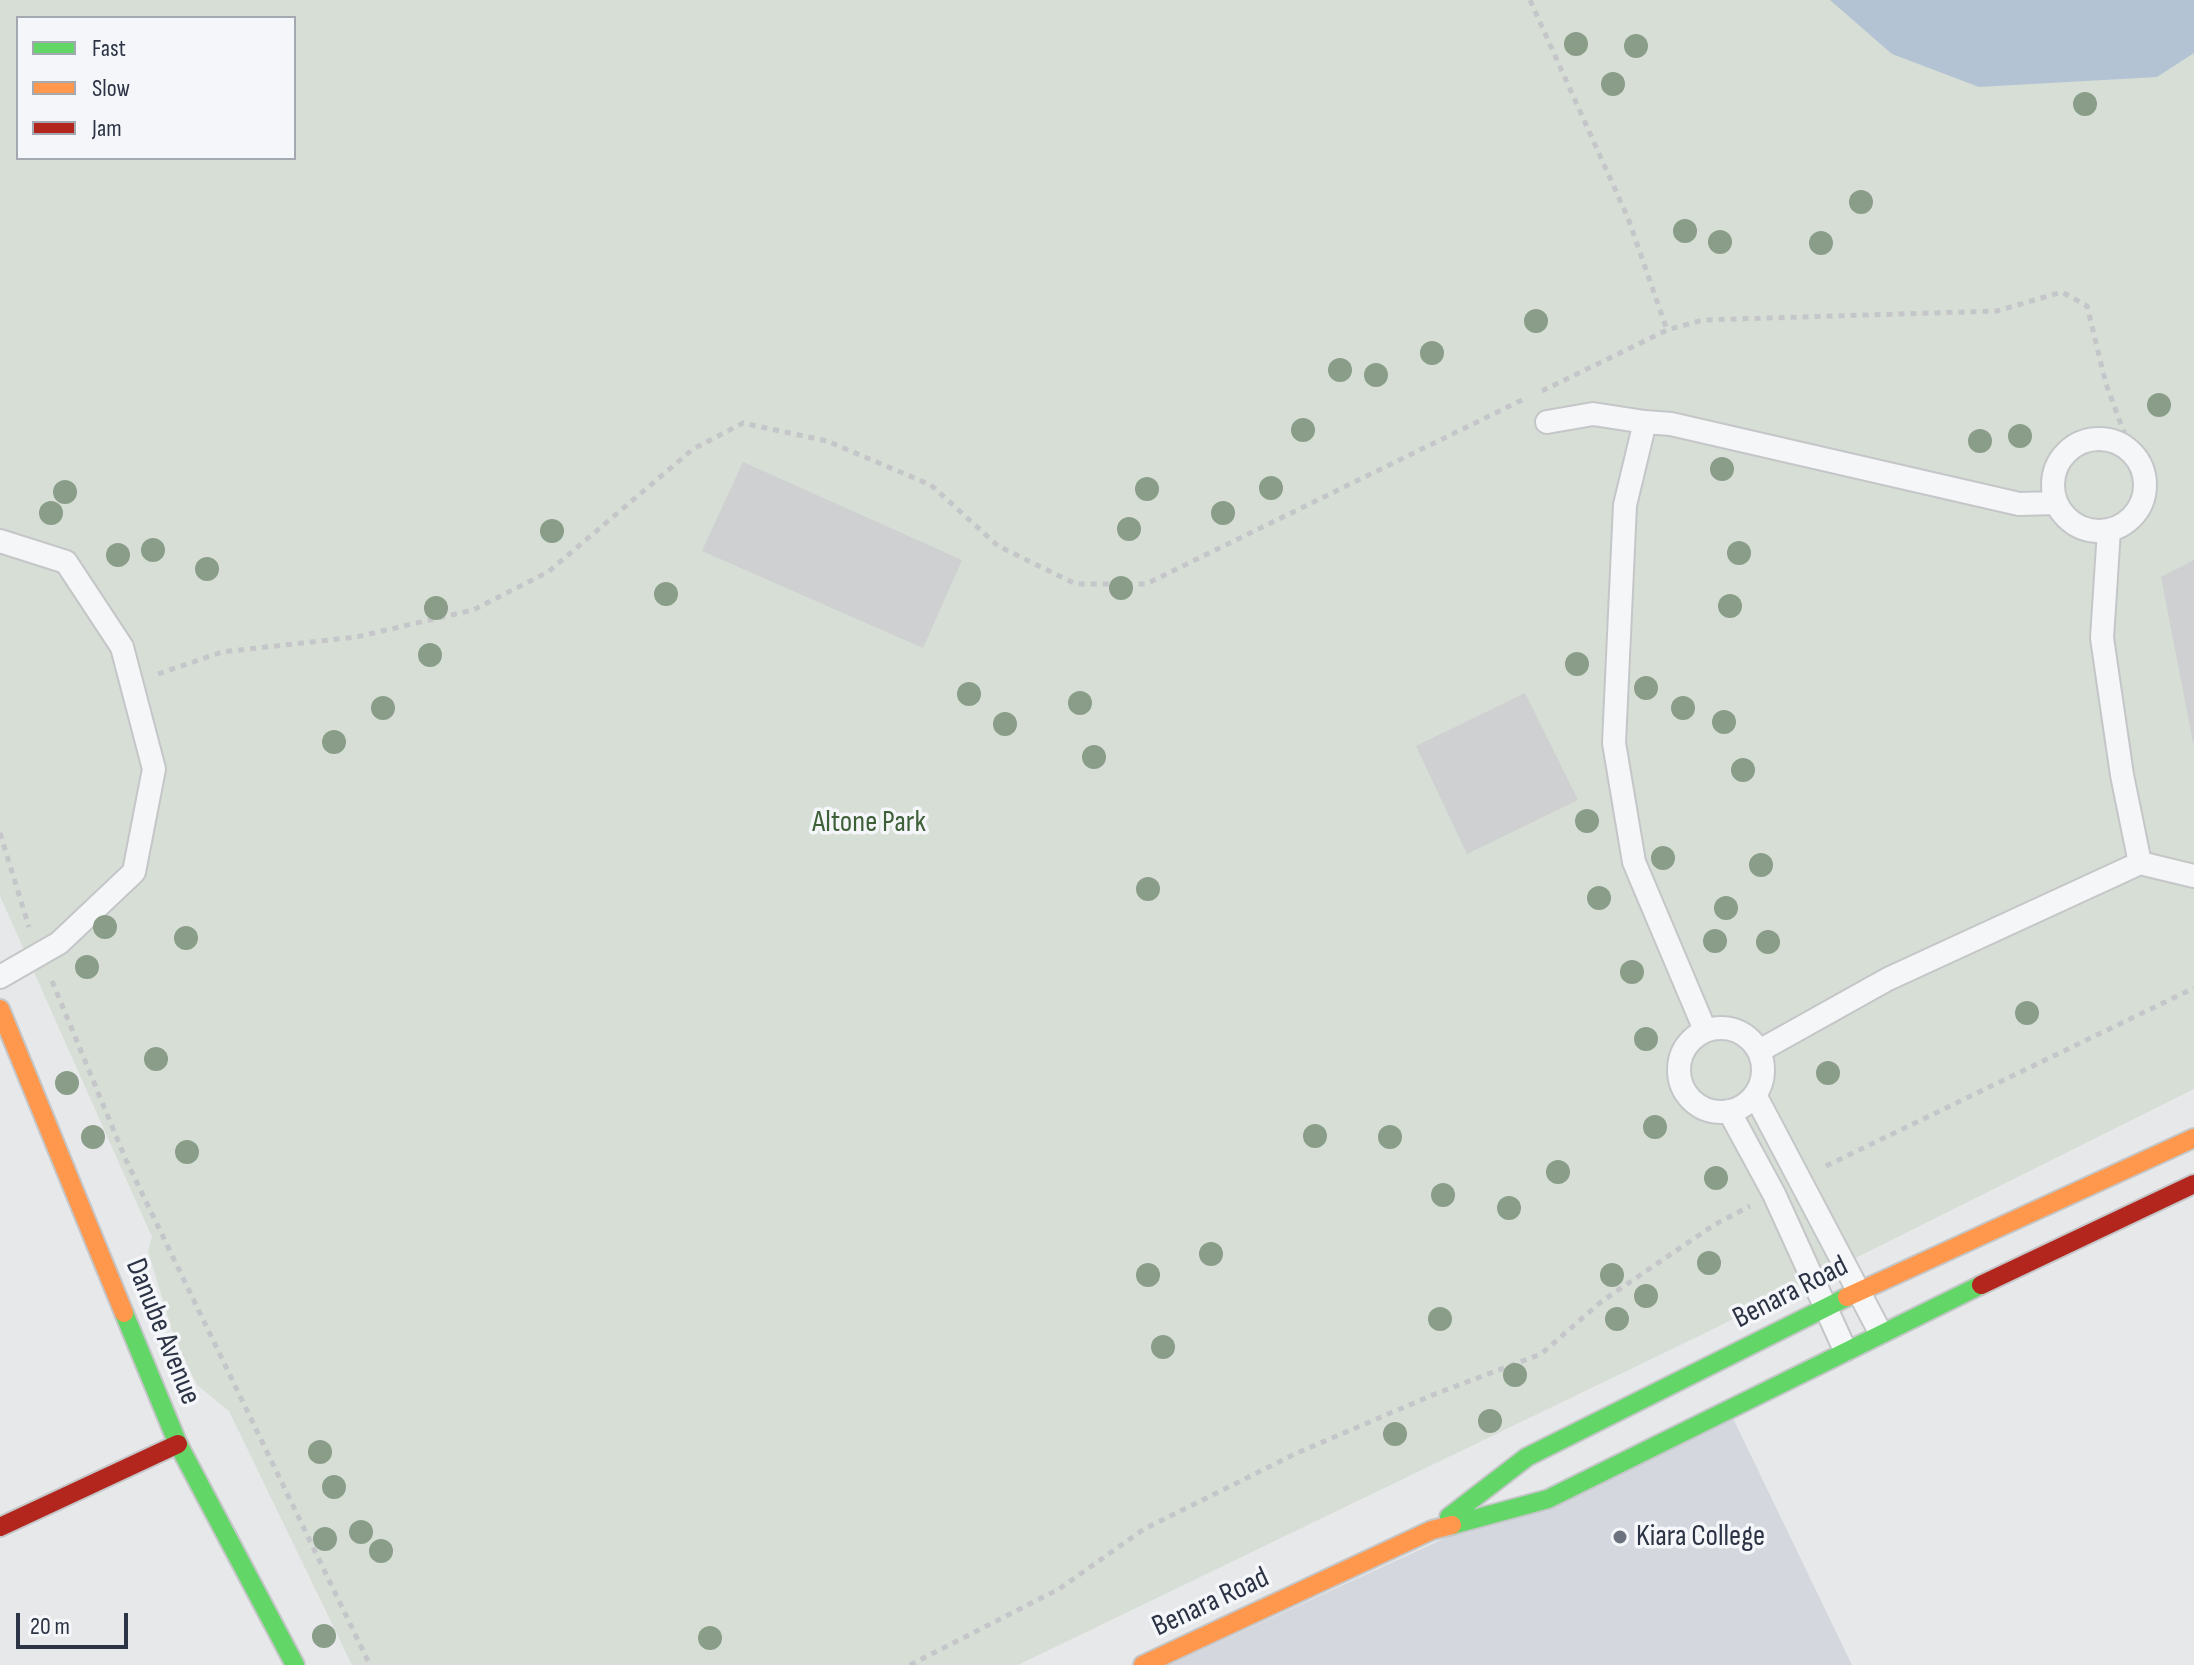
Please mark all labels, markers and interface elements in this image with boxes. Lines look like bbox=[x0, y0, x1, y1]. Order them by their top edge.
legend bbox=[16, 16, 296, 160]
text: Fast bbox=[92, 34, 126, 63]
text: Slow bbox=[92, 74, 130, 103]
text: Jam bbox=[92, 114, 122, 143]
park label: Altone Park bbox=[812, 805, 926, 841]
street label: Benara Road bbox=[1727, 1249, 1855, 1337]
street label: Danube Avenue bbox=[116, 1254, 208, 1410]
place label: Kiara College bbox=[1636, 1519, 1765, 1555]
marker: Kiara College bbox=[1611, 1528, 1629, 1546]
street label: Benara Road bbox=[1147, 1560, 1275, 1646]
scale bar bbox=[20, 1597, 132, 1647]
text: 20 m bbox=[30, 1612, 70, 1641]

